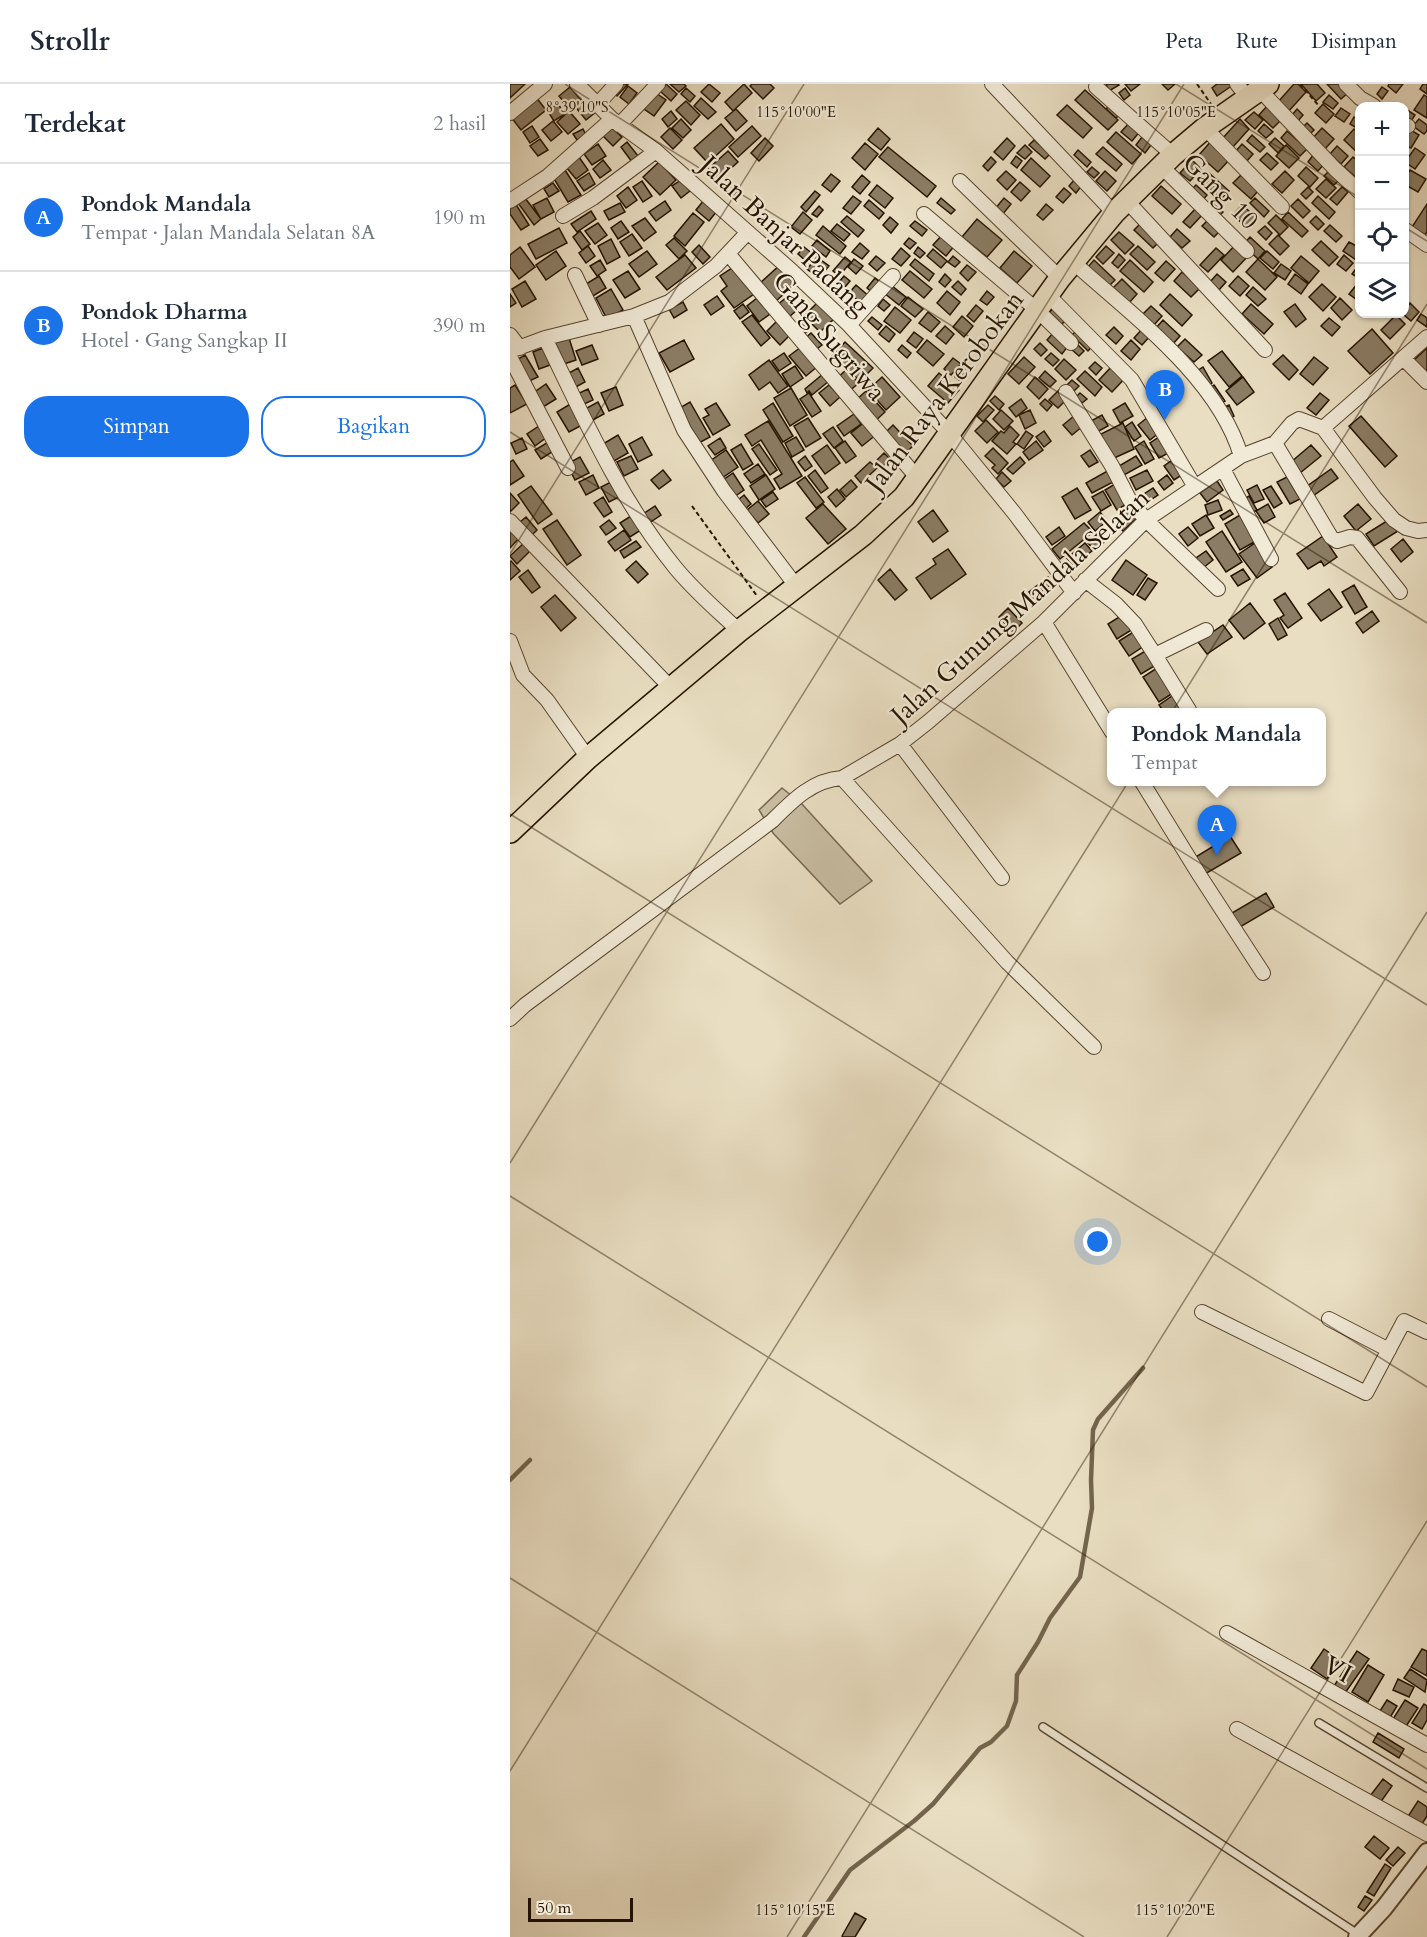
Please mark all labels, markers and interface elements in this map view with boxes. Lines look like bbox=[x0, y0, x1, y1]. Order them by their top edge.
text: Strollr bbox=[30, 22, 110, 60]
text: Peta bbox=[1165, 27, 1203, 56]
text: Rute bbox=[1236, 27, 1278, 56]
text: Disimpan bbox=[1311, 27, 1397, 56]
text: 8°39'10"S bbox=[545, 97, 609, 117]
text: 115°10'00"E bbox=[756, 102, 836, 122]
text: 115°10'05"E bbox=[1136, 102, 1216, 122]
map controls bbox=[1355, 102, 1409, 318]
button: + bbox=[1355, 102, 1409, 156]
text: Terdekat bbox=[24, 106, 126, 141]
text: 2 hasil bbox=[433, 110, 486, 137]
street label: Jalan Banjar Padang bbox=[690, 145, 877, 323]
street label: Gang 10 bbox=[1175, 145, 1267, 237]
button: − bbox=[1355, 156, 1409, 210]
text: Pondok Mandala bbox=[81, 189, 252, 219]
text: A bbox=[36, 204, 51, 231]
text: 190 m bbox=[433, 204, 486, 231]
button: locate bbox=[1355, 210, 1409, 264]
text: Tempat · Jalan Mandala Selatan 8A bbox=[81, 219, 375, 246]
street label: Gang Sugriwa bbox=[765, 264, 894, 408]
button: layers bbox=[1355, 264, 1409, 318]
street label: Jalan Raya Kerobokan bbox=[855, 283, 1032, 502]
text: Pondok Dharma bbox=[81, 297, 248, 327]
text: B bbox=[36, 312, 51, 339]
text: 390 m bbox=[433, 312, 486, 339]
text: Hotel · Gang Sangkap II bbox=[81, 327, 288, 354]
pin: B bbox=[1146, 370, 1184, 420]
button: Simpan bbox=[24, 396, 249, 457]
button: Bagikan bbox=[261, 396, 486, 457]
street label: Jalan Gunung Mandala Selatan bbox=[880, 480, 1157, 735]
popup bbox=[1107, 708, 1326, 786]
text: Pondok Mandala bbox=[1131, 719, 1302, 749]
text: Tempat bbox=[1131, 749, 1198, 776]
pin: A bbox=[1198, 806, 1236, 855]
your location bbox=[1083, 1227, 1112, 1256]
street label: VI bbox=[1317, 1647, 1358, 1692]
scale bar bbox=[528, 1895, 633, 1922]
text: 50 m bbox=[537, 1897, 571, 1919]
text: 115°10'15"E bbox=[755, 1900, 835, 1920]
text: 115°10'20"E bbox=[1135, 1900, 1215, 1920]

